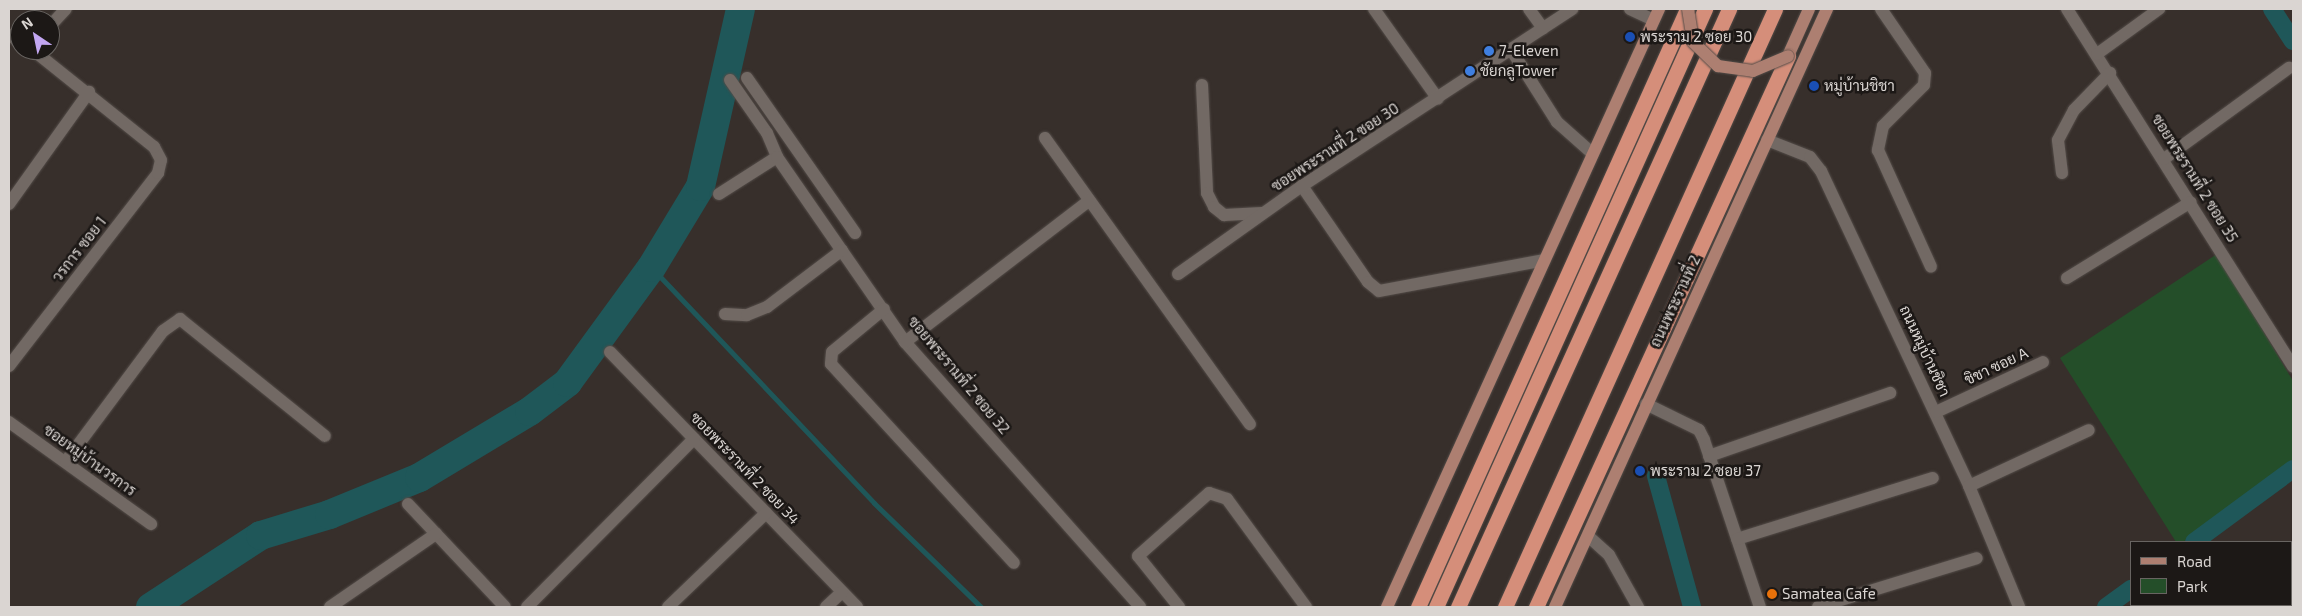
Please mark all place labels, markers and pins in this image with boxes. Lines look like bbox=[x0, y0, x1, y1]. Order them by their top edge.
place label: พระราม 2 ซอย 30 bbox=[1640, 28, 1752, 46]
marker: พระราม 2 ซอย 30 bbox=[1624, 31, 1636, 43]
place label: 7-Eleven bbox=[1499, 42, 1559, 60]
marker: 7-Eleven bbox=[1483, 45, 1495, 57]
place label: ชัยกลูTower bbox=[1480, 62, 1557, 80]
marker: ชัยกลูTower bbox=[1464, 65, 1476, 77]
place label: หมู่บ้านชิชา bbox=[1824, 77, 1895, 95]
marker: หมู่บ้านชิชา bbox=[1808, 80, 1820, 92]
place label: พระราม 2 ซอย 37 bbox=[1650, 462, 1761, 480]
marker: พระราม 2 ซอย 37 bbox=[1634, 465, 1646, 477]
place label: Samatea Cafe bbox=[1782, 585, 1876, 603]
marker: Samatea Cafe bbox=[1766, 588, 1778, 600]

